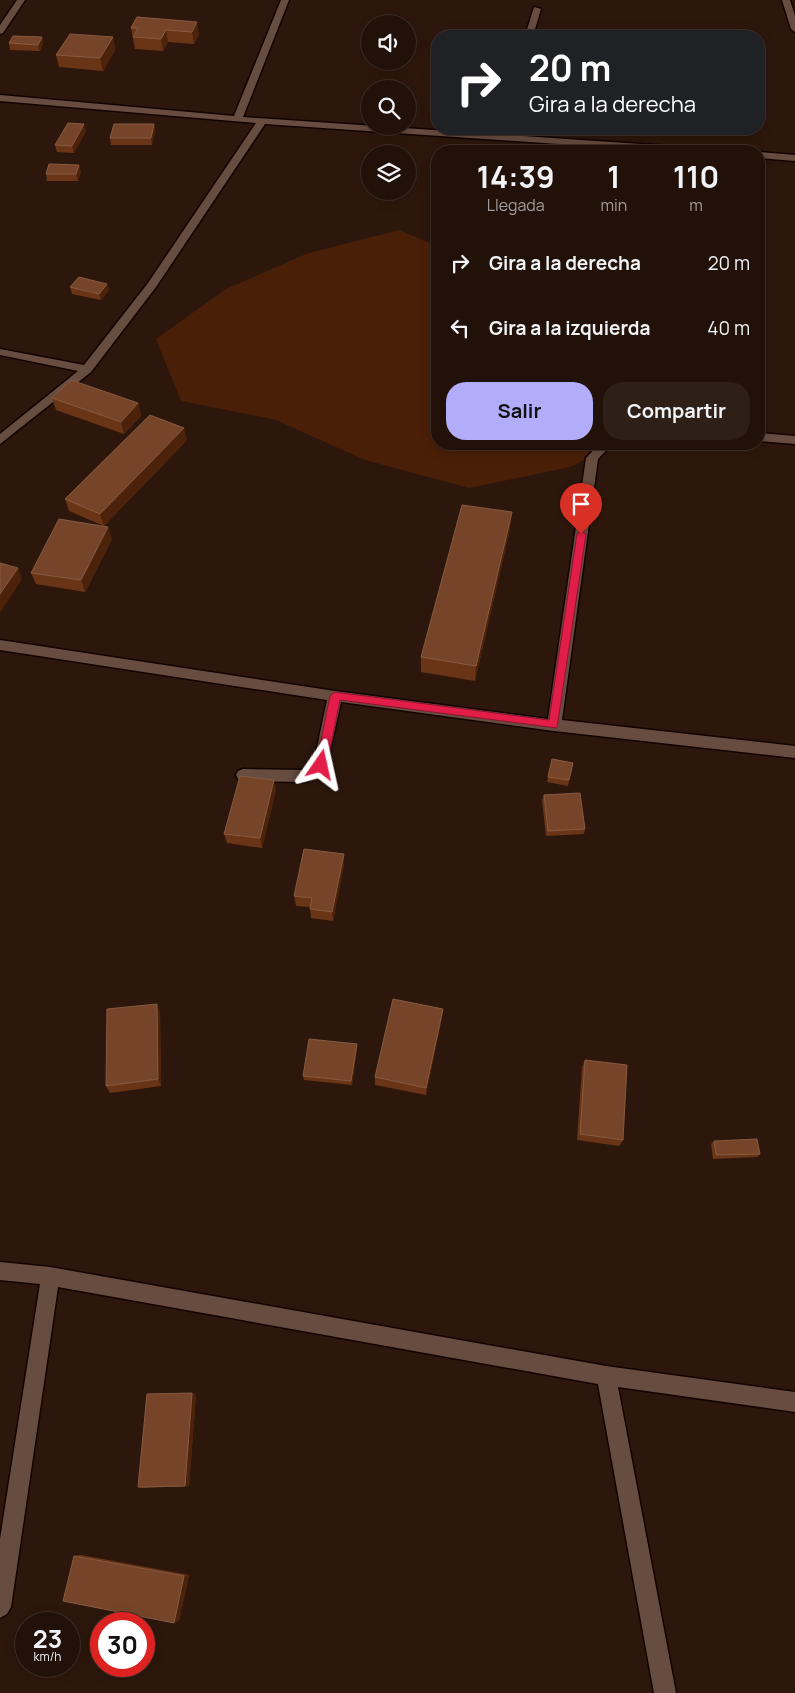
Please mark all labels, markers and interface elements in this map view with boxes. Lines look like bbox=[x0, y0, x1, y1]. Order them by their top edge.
map controls bbox=[361, 15, 416, 200]
button: sound bbox=[361, 15, 416, 70]
text: 20 m bbox=[529, 44, 611, 92]
icon: right bbox=[446, 50, 511, 115]
button: search bbox=[361, 80, 416, 135]
text: Gira a la derecha bbox=[529, 89, 696, 119]
button: layers bbox=[361, 145, 416, 200]
text: 14:39 bbox=[477, 156, 555, 197]
text: 1 bbox=[607, 156, 620, 197]
text: 110 bbox=[673, 156, 719, 197]
text: Llegada bbox=[487, 194, 545, 216]
text: min bbox=[600, 194, 627, 216]
text: m bbox=[689, 194, 703, 216]
icon: right bbox=[446, 249, 474, 277]
text: Gira a la derecha bbox=[489, 250, 641, 276]
text: 20 m bbox=[708, 250, 750, 276]
icon: left bbox=[446, 314, 474, 342]
text: Gira a la izquierda bbox=[489, 315, 650, 341]
text: 40 m bbox=[707, 315, 750, 341]
button: Salir bbox=[446, 382, 593, 440]
button: Compartir bbox=[603, 382, 750, 440]
pin bbox=[560, 483, 602, 534]
icon: arrive bbox=[567, 490, 595, 518]
position arrow bbox=[294, 738, 346, 790]
speed limit sign: 30 bbox=[90, 1612, 155, 1677]
text: 23 bbox=[33, 1621, 62, 1656]
text: km/h bbox=[34, 1648, 61, 1665]

